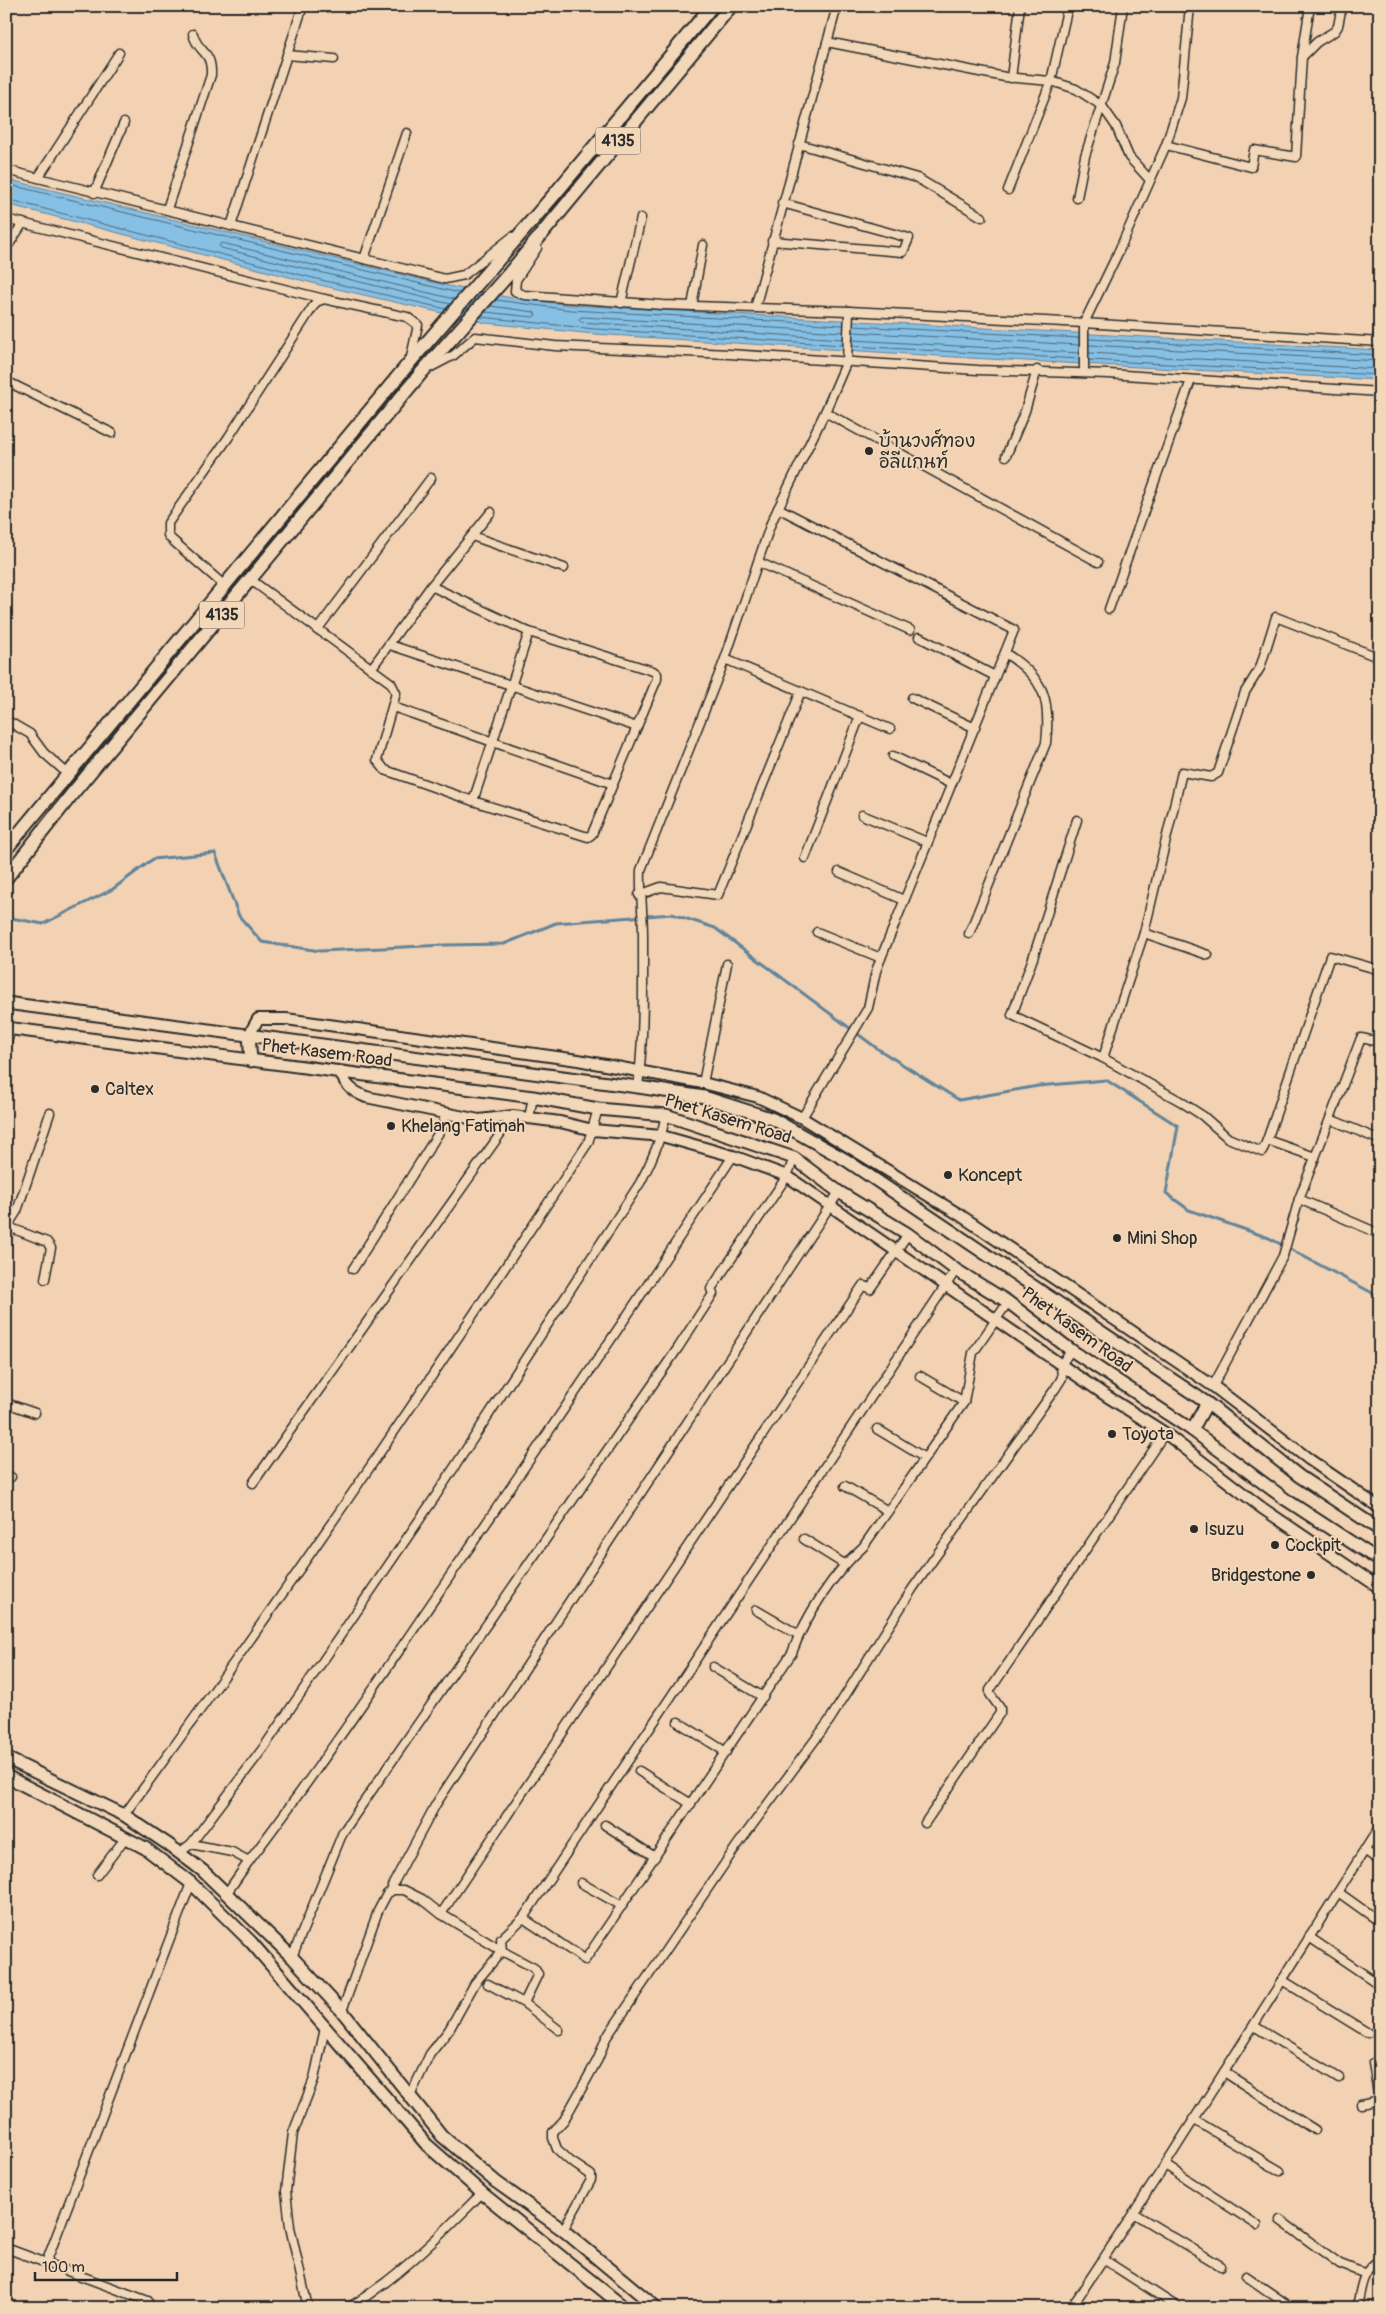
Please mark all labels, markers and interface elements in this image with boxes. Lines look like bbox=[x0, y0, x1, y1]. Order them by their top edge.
road number: 4135 bbox=[596, 128, 640, 154]
place label: บ้านวงศ์ทอง อีลีแกนท์ bbox=[879, 428, 975, 474]
marker: บ้านวงศ์ทอง อีลีแกนท์ bbox=[863, 445, 875, 457]
road number: 4135 bbox=[200, 602, 244, 628]
street label: Phet Kasem Road bbox=[260, 1034, 394, 1072]
place label: Caltex bbox=[105, 1078, 154, 1101]
marker: Caltex bbox=[89, 1083, 101, 1095]
street label: Phet Kasem Road bbox=[662, 1089, 794, 1149]
place label: Khelang Fatimah bbox=[401, 1115, 525, 1138]
marker: Khelang Fatimah bbox=[385, 1120, 397, 1132]
place label: Koncept bbox=[958, 1164, 1023, 1187]
marker: Koncept bbox=[942, 1169, 954, 1181]
place label: Mini Shop bbox=[1127, 1227, 1198, 1250]
marker: Mini Shop bbox=[1111, 1232, 1123, 1244]
street label: Phet Kasem Road bbox=[1017, 1282, 1137, 1378]
place label: Toyota bbox=[1122, 1423, 1174, 1446]
marker: Toyota bbox=[1106, 1428, 1118, 1440]
place label: Isuzu bbox=[1204, 1518, 1244, 1541]
marker: Isuzu bbox=[1188, 1523, 1200, 1535]
place label: Cockpit bbox=[1285, 1534, 1342, 1557]
marker: Cockpit bbox=[1269, 1539, 1281, 1551]
place label: Bridgestone bbox=[1211, 1564, 1301, 1587]
marker: Bridgestone bbox=[1305, 1569, 1317, 1581]
scale bar bbox=[35, 2249, 178, 2281]
text: 100 m bbox=[42, 2258, 85, 2277]

